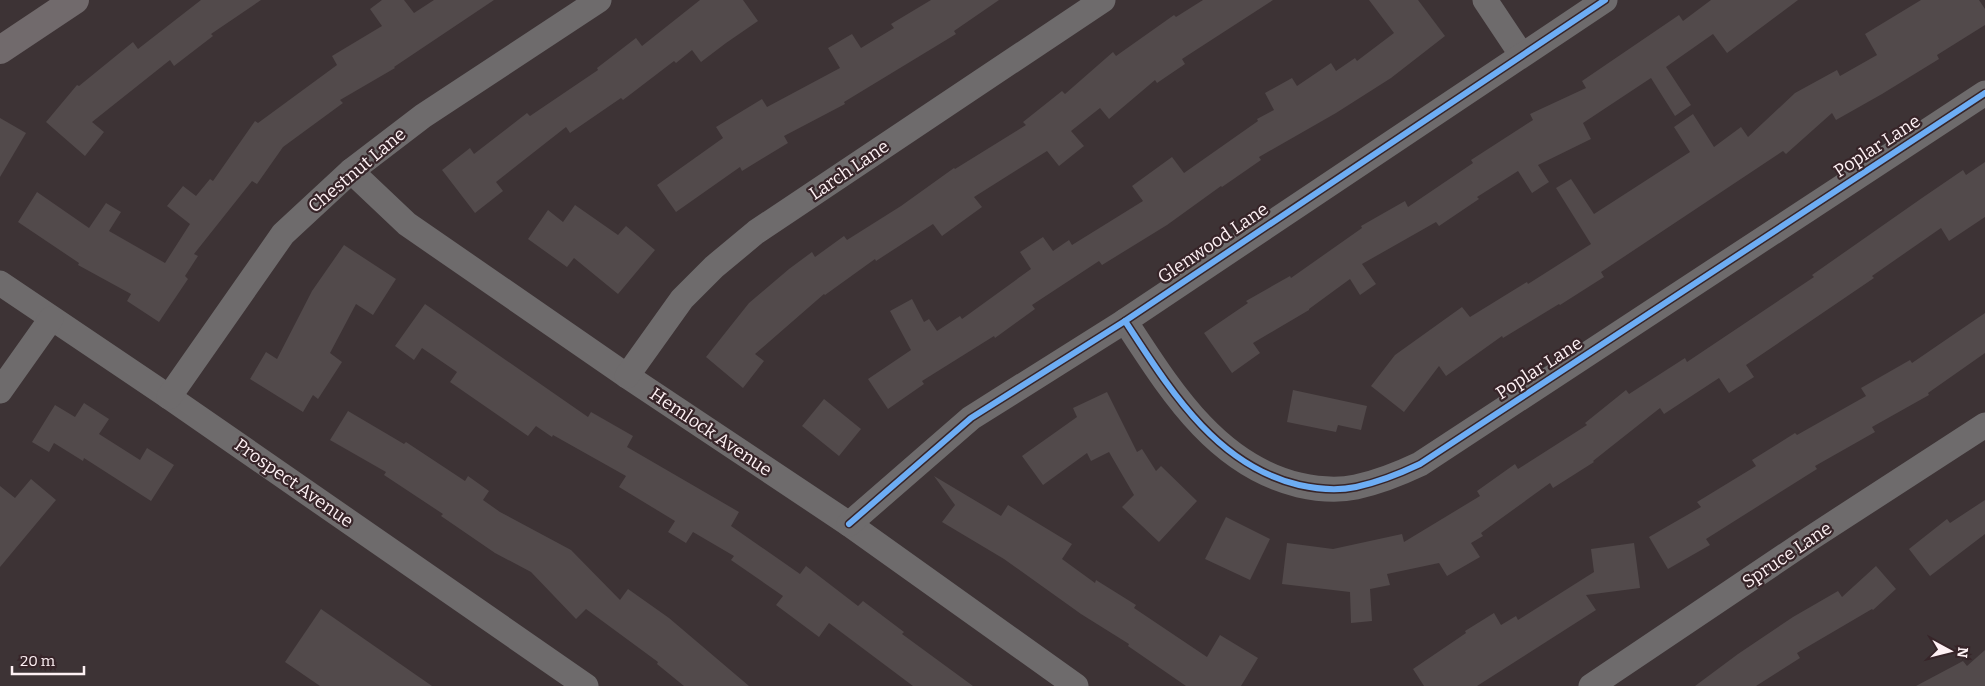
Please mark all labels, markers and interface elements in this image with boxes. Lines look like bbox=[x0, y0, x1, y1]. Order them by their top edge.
street label: Poplar Lane bbox=[1830, 110, 1924, 182]
street label: Chestnut Lane bbox=[304, 123, 410, 217]
street label: Larch Lane bbox=[805, 135, 893, 205]
street label: Glenwood Lane bbox=[1153, 198, 1273, 288]
street label: Poplar Lane bbox=[1492, 332, 1586, 404]
street label: Hemlock Avenue bbox=[646, 383, 776, 481]
street label: Prospect Avenue bbox=[230, 434, 358, 532]
street label: Spruce Lane bbox=[1738, 517, 1836, 593]
north arrow bbox=[1925, 626, 1975, 676]
scale bar bbox=[12, 644, 85, 676]
text: N bbox=[1953, 646, 1972, 659]
text: 20 m bbox=[20, 652, 56, 670]

